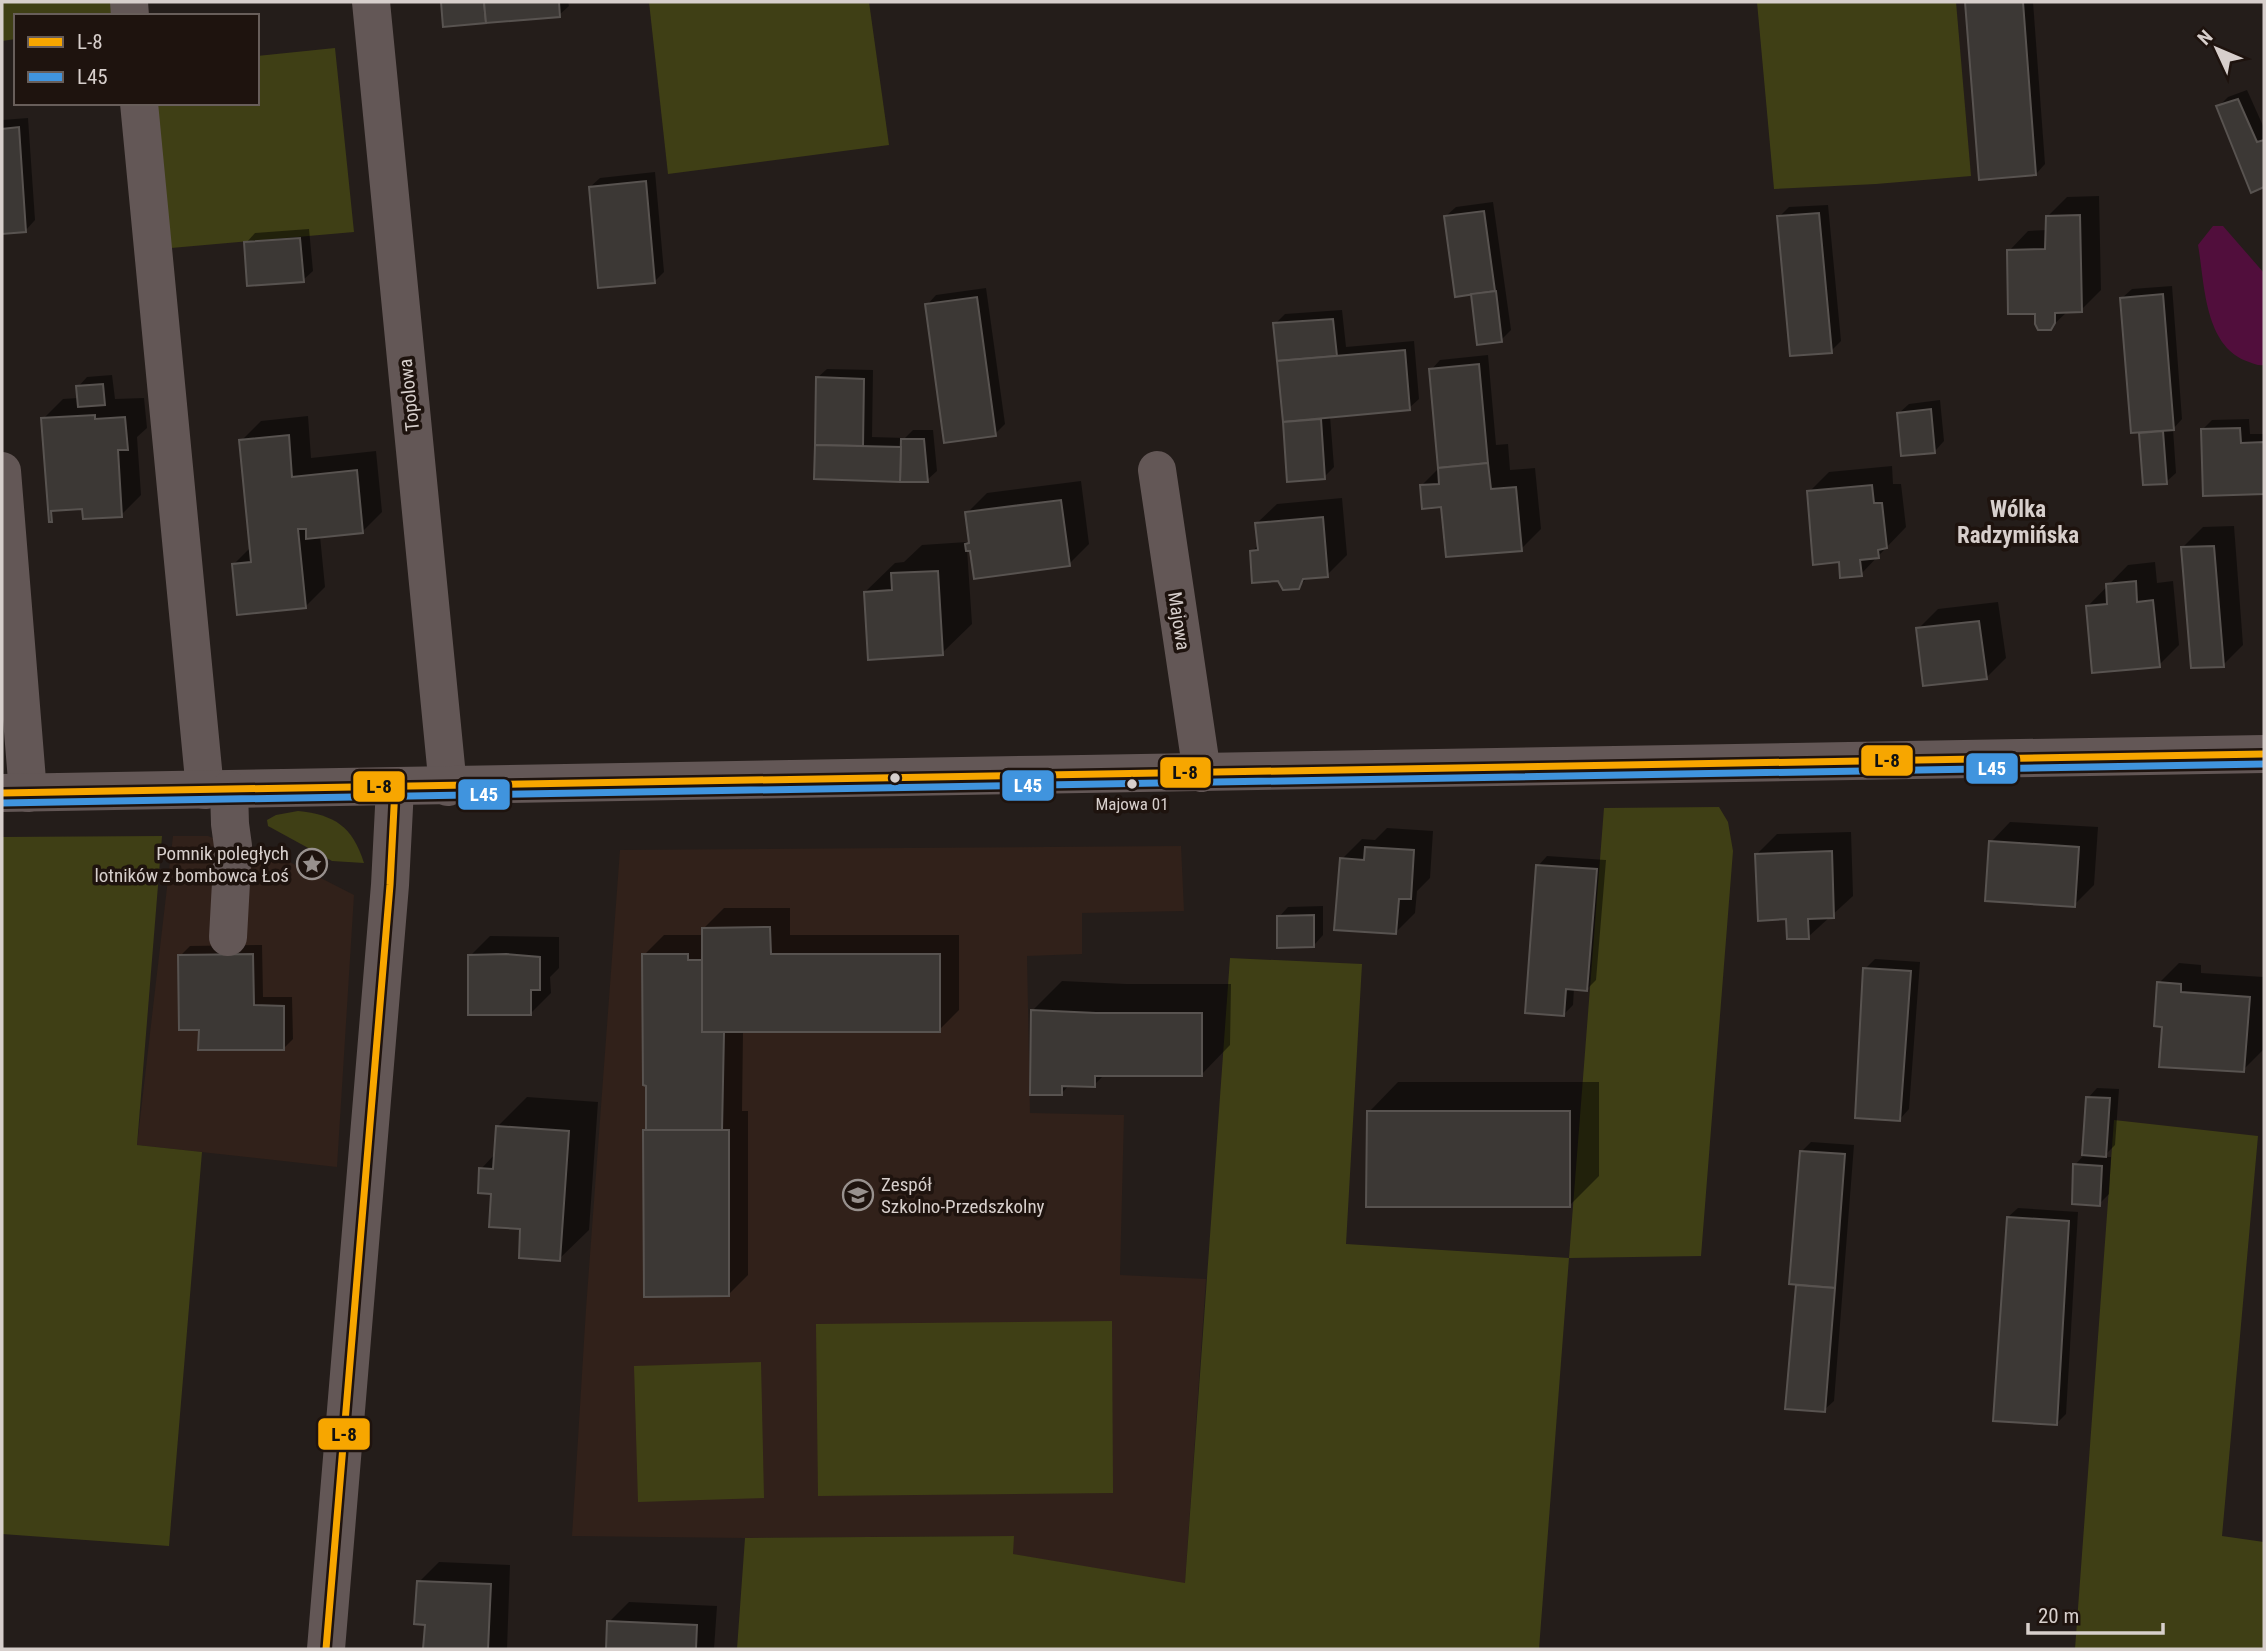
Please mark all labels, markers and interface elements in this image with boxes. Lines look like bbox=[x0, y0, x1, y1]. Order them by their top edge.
legend bbox=[14, 14, 259, 105]
north arrow bbox=[2182, 14, 2252, 84]
text: N bbox=[2193, 25, 2217, 50]
text: L-8 bbox=[77, 30, 103, 54]
text: L45 bbox=[77, 65, 108, 89]
street label: Topolowa bbox=[394, 358, 424, 432]
district label: Wólka Radzymińska bbox=[1957, 496, 2079, 549]
street label: Majowa bbox=[1163, 590, 1195, 652]
line badge: L-8 bbox=[1860, 744, 1914, 777]
text: L-8 bbox=[1874, 749, 1900, 772]
line badge: L45 bbox=[1965, 752, 2019, 785]
line badge: L-8 bbox=[1159, 756, 1212, 789]
text: L45 bbox=[1978, 757, 2006, 780]
text: L-8 bbox=[1172, 761, 1198, 784]
line badge: L45 bbox=[1001, 769, 1055, 802]
line badge: L-8 bbox=[352, 770, 406, 803]
unlabelled marker bbox=[888, 771, 902, 785]
text: L45 bbox=[1014, 774, 1042, 797]
text: L-8 bbox=[366, 775, 392, 798]
marker: Majowa 01 bbox=[1125, 777, 1139, 791]
line badge: L45 bbox=[457, 778, 511, 811]
text: L45 bbox=[470, 783, 498, 806]
place label: Majowa 01 bbox=[1095, 794, 1169, 814]
place label: Pomnik poległych lotników z bombowca Łoś bbox=[94, 842, 289, 887]
place icon: Pomnik poległych lotników z bombowca Łoś bbox=[295, 847, 329, 881]
place label: Zespół Szkolno-Przedszkolny bbox=[881, 1173, 1045, 1218]
school or university icon: Zespół Szkolno-Przedszkolny bbox=[841, 1178, 875, 1212]
line badge: L-8 bbox=[317, 1417, 371, 1451]
text: L-8 bbox=[331, 1423, 357, 1446]
scale bar bbox=[2028, 1592, 2163, 1636]
text: 20 m bbox=[2038, 1604, 2079, 1628]

